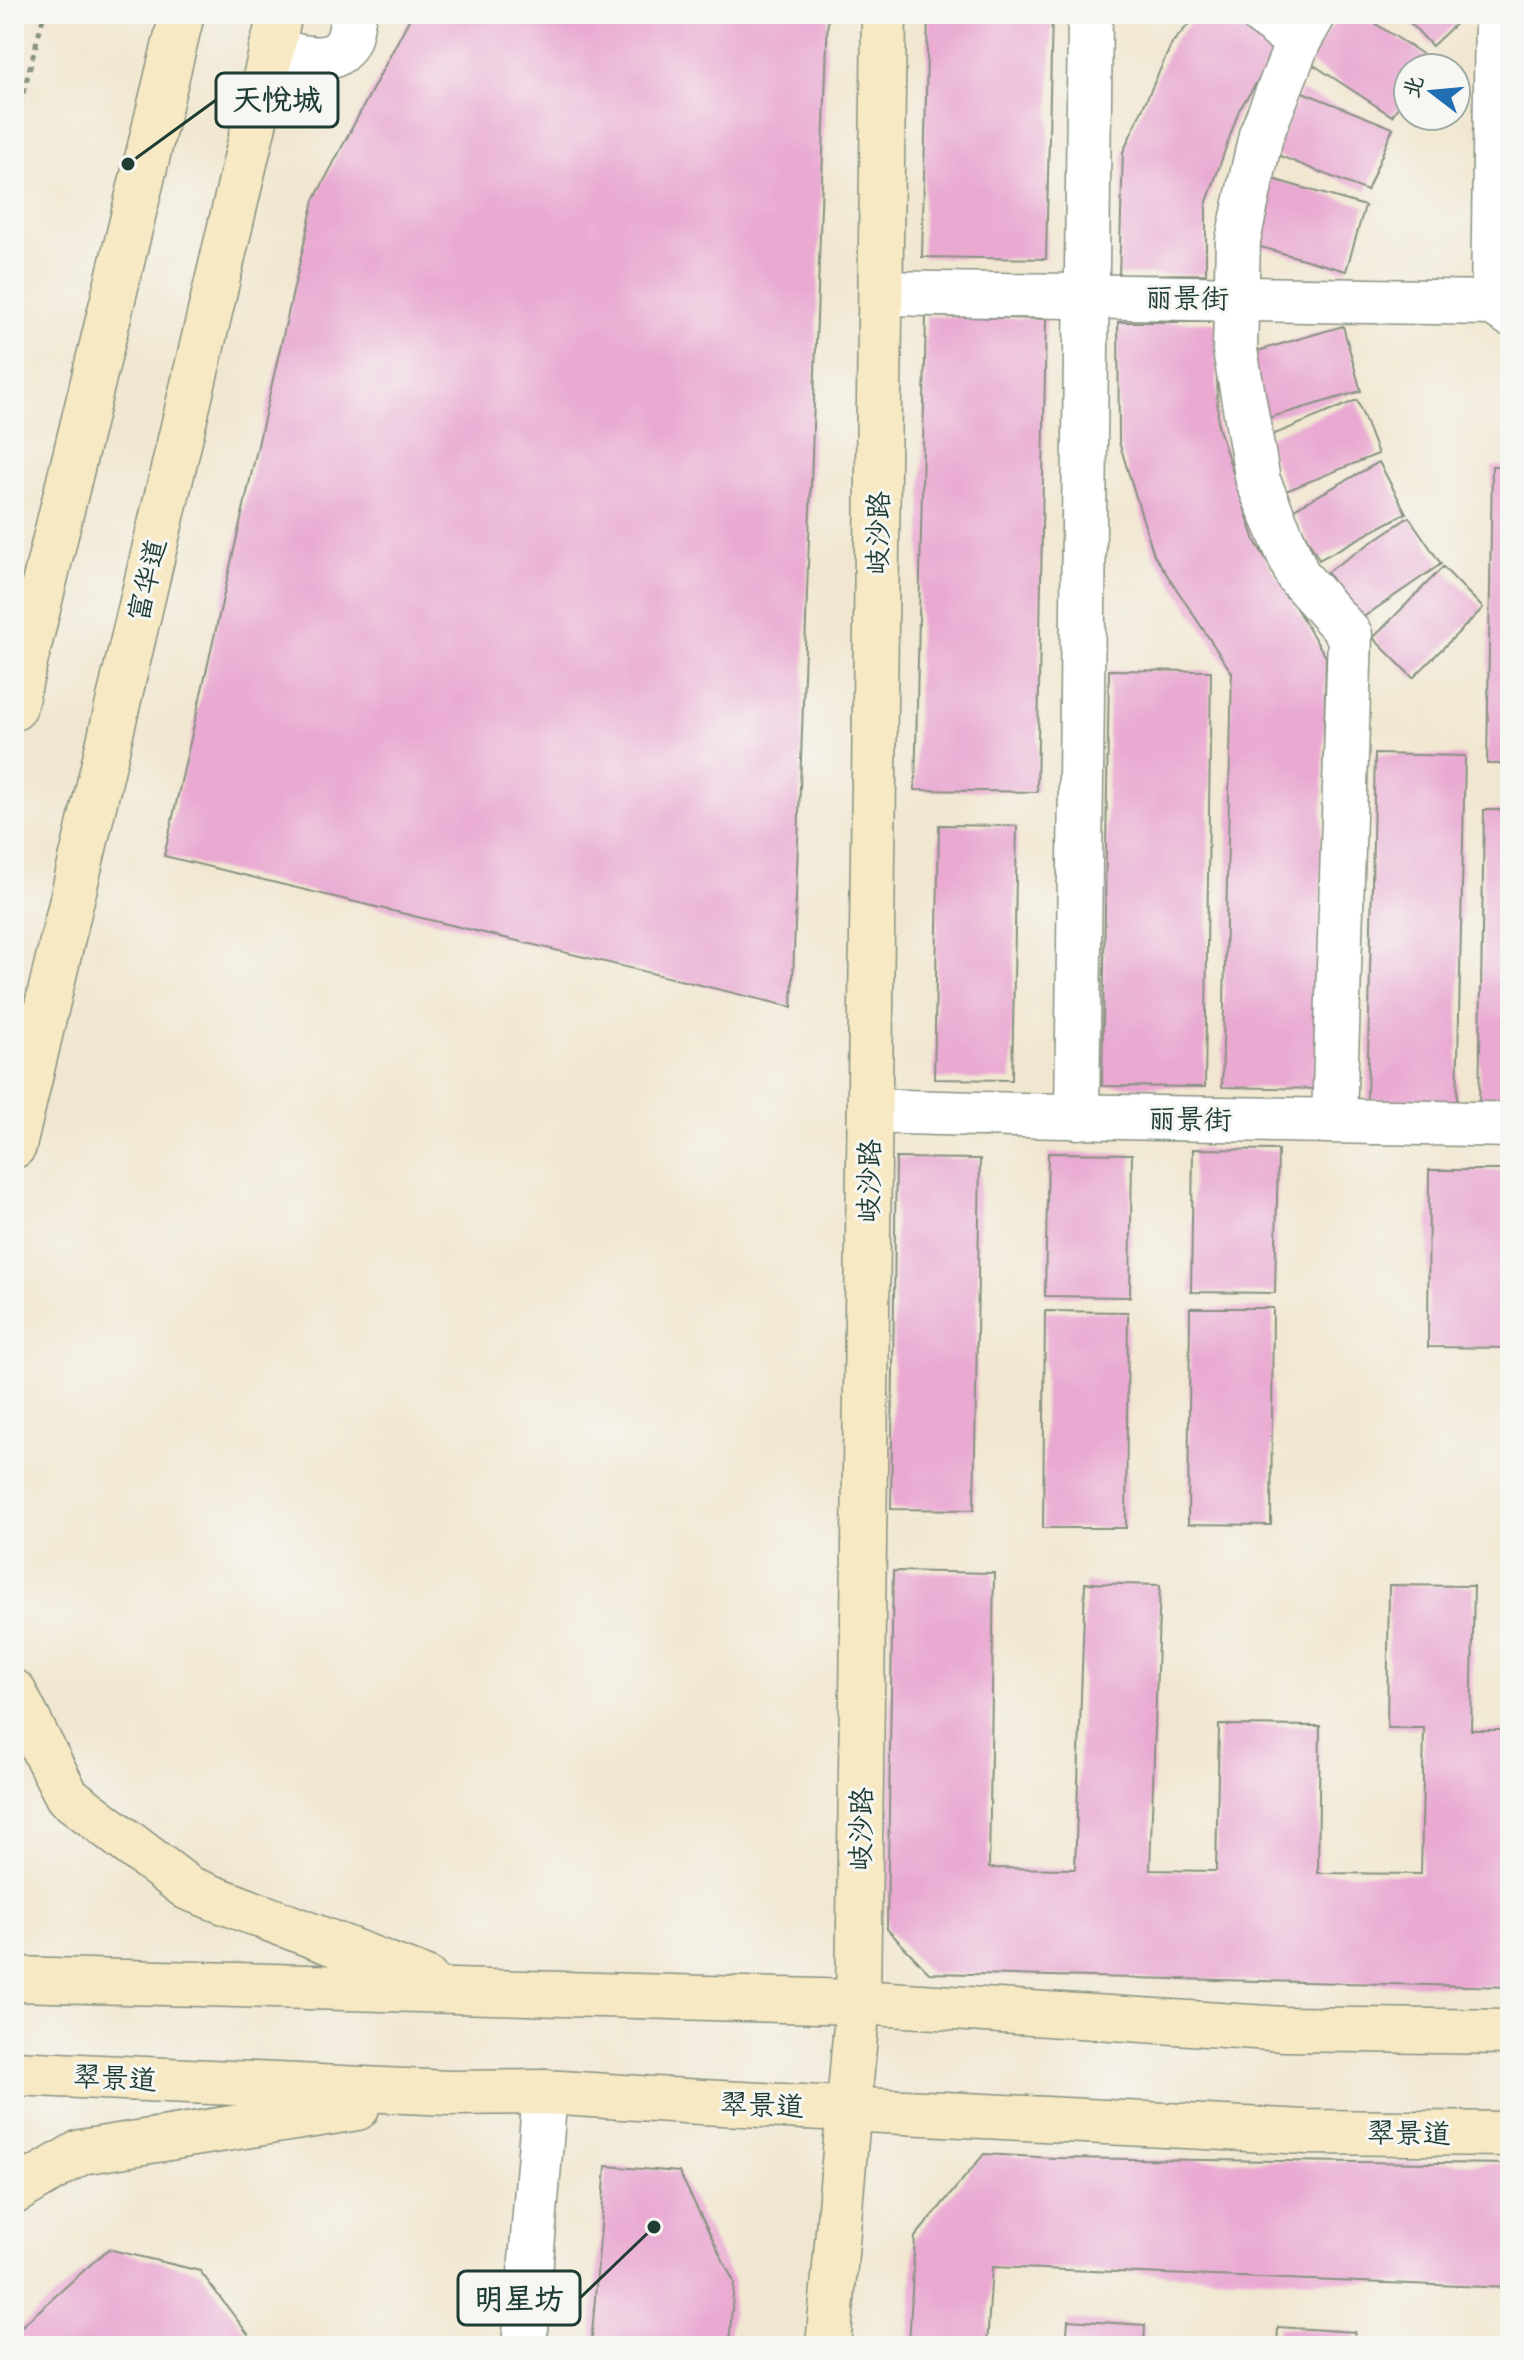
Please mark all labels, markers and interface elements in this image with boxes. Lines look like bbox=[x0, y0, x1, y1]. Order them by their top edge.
north arrow bbox=[1392, 52, 1472, 132]
text: 北 bbox=[1391, 71, 1435, 103]
callout: 天悦城 bbox=[216, 73, 338, 127]
text: 天悦城 bbox=[232, 73, 322, 127]
street label: 丽景街 bbox=[1145, 273, 1229, 323]
street label: 岐沙路 bbox=[853, 491, 903, 575]
street label: 富华道 bbox=[114, 534, 180, 626]
street label: 丽景街 bbox=[1148, 1094, 1232, 1144]
street label: 岐沙路 bbox=[844, 1139, 894, 1223]
street label: 岐沙路 bbox=[836, 1787, 886, 1871]
street label: 翠景道 bbox=[72, 2051, 158, 2105]
street label: 翠景道 bbox=[719, 2079, 805, 2131]
street label: 翠景道 bbox=[1367, 2108, 1451, 2158]
callout: 明星坊 bbox=[458, 2271, 580, 2325]
text: 明星坊 bbox=[474, 2272, 564, 2326]

